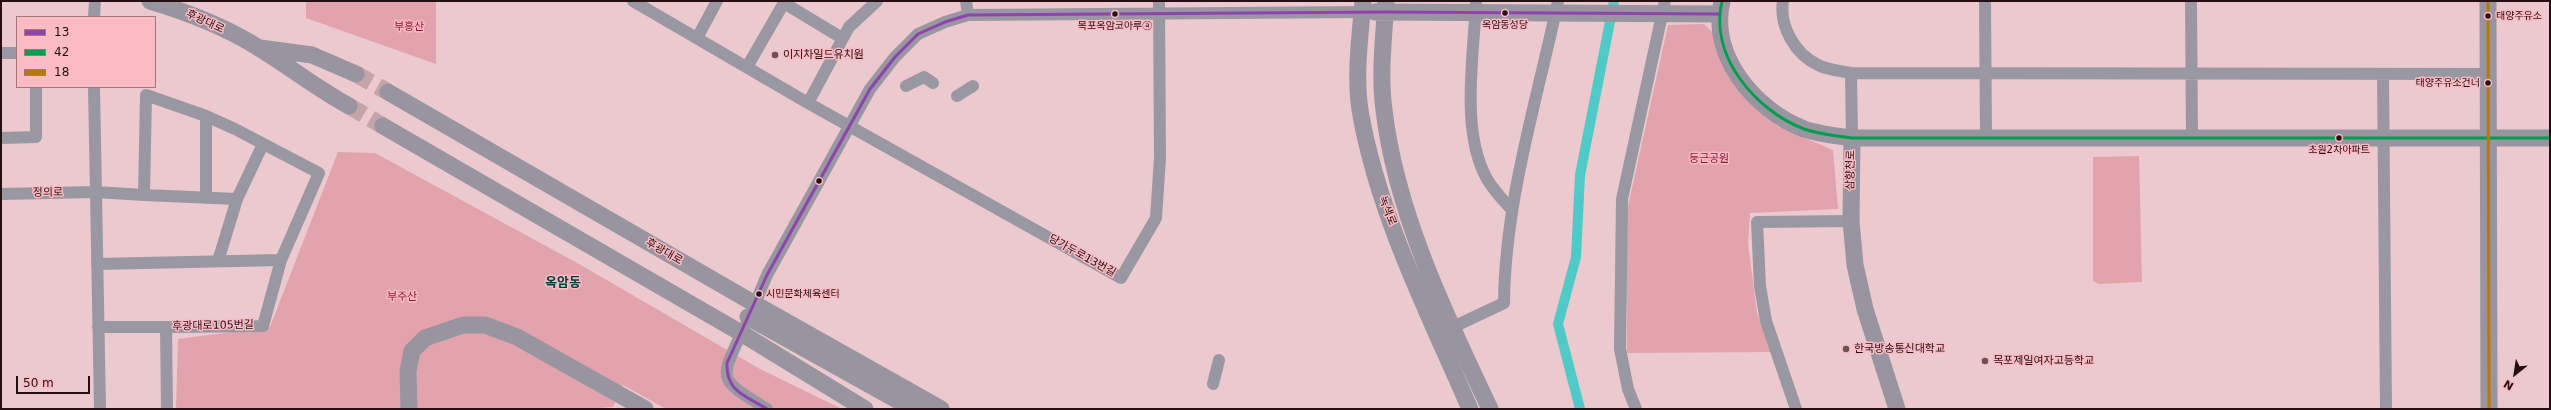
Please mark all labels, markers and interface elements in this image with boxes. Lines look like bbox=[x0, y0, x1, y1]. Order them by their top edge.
street label: 후광대로 bbox=[184, 7, 226, 37]
marker: 옥암동성당 bbox=[1500, 8, 1510, 18]
marker: 목포옥암코아루ⓐ bbox=[1110, 9, 1120, 19]
place label: 태양주유소 bbox=[2496, 10, 2542, 22]
marker: 태양주유소 bbox=[2483, 11, 2493, 21]
legend bbox=[16, 16, 156, 88]
place label: 옥암동성당 bbox=[1482, 19, 1528, 31]
park label: 부흥산 bbox=[394, 20, 424, 34]
place label: 목포옥암코아루ⓐ bbox=[1078, 20, 1152, 32]
text: 13 bbox=[54, 25, 69, 39]
text: 42 bbox=[54, 45, 69, 59]
place label: 이지차일드유치원 bbox=[783, 48, 864, 62]
marker: 이지차일드유치원 bbox=[770, 50, 780, 60]
text: 18 bbox=[54, 65, 69, 79]
place label: 태양주유소건너 bbox=[2416, 77, 2480, 89]
marker: 태양주유소건너 bbox=[2483, 78, 2493, 88]
marker: 초원2차아파트 bbox=[2334, 133, 2344, 143]
place label: 초원2차아파트 bbox=[2308, 144, 2370, 156]
street label: 삼향천로 bbox=[1844, 150, 1858, 190]
park label: 둥근공원 bbox=[1689, 152, 1729, 166]
unlabelled marker bbox=[814, 176, 824, 186]
street label: 정의로 bbox=[33, 186, 63, 200]
street label: 녹색로 bbox=[1375, 194, 1399, 228]
street label: 당가두로13번길 bbox=[1046, 232, 1118, 280]
street label: 후광대로 bbox=[643, 236, 685, 268]
district label: 옥암동 bbox=[545, 276, 581, 292]
place label: 시민문화체육센터 bbox=[766, 288, 840, 300]
marker: 시민문화체육센터 bbox=[754, 289, 764, 299]
park label: 부주산 bbox=[387, 290, 417, 304]
street label: 후광대로105번길 bbox=[172, 319, 254, 333]
place label: 한국방송통신대학교 bbox=[1854, 342, 1945, 356]
marker: 한국방송통신대학교 bbox=[1841, 344, 1851, 354]
place label: 목포제일여자고등학교 bbox=[1993, 354, 2094, 368]
north arrow bbox=[2495, 354, 2535, 394]
marker: 목포제일여자고등학교 bbox=[1980, 356, 1990, 366]
scale bar bbox=[18, 368, 92, 394]
text: 50 m bbox=[23, 376, 54, 390]
text: N bbox=[2502, 377, 2516, 393]

